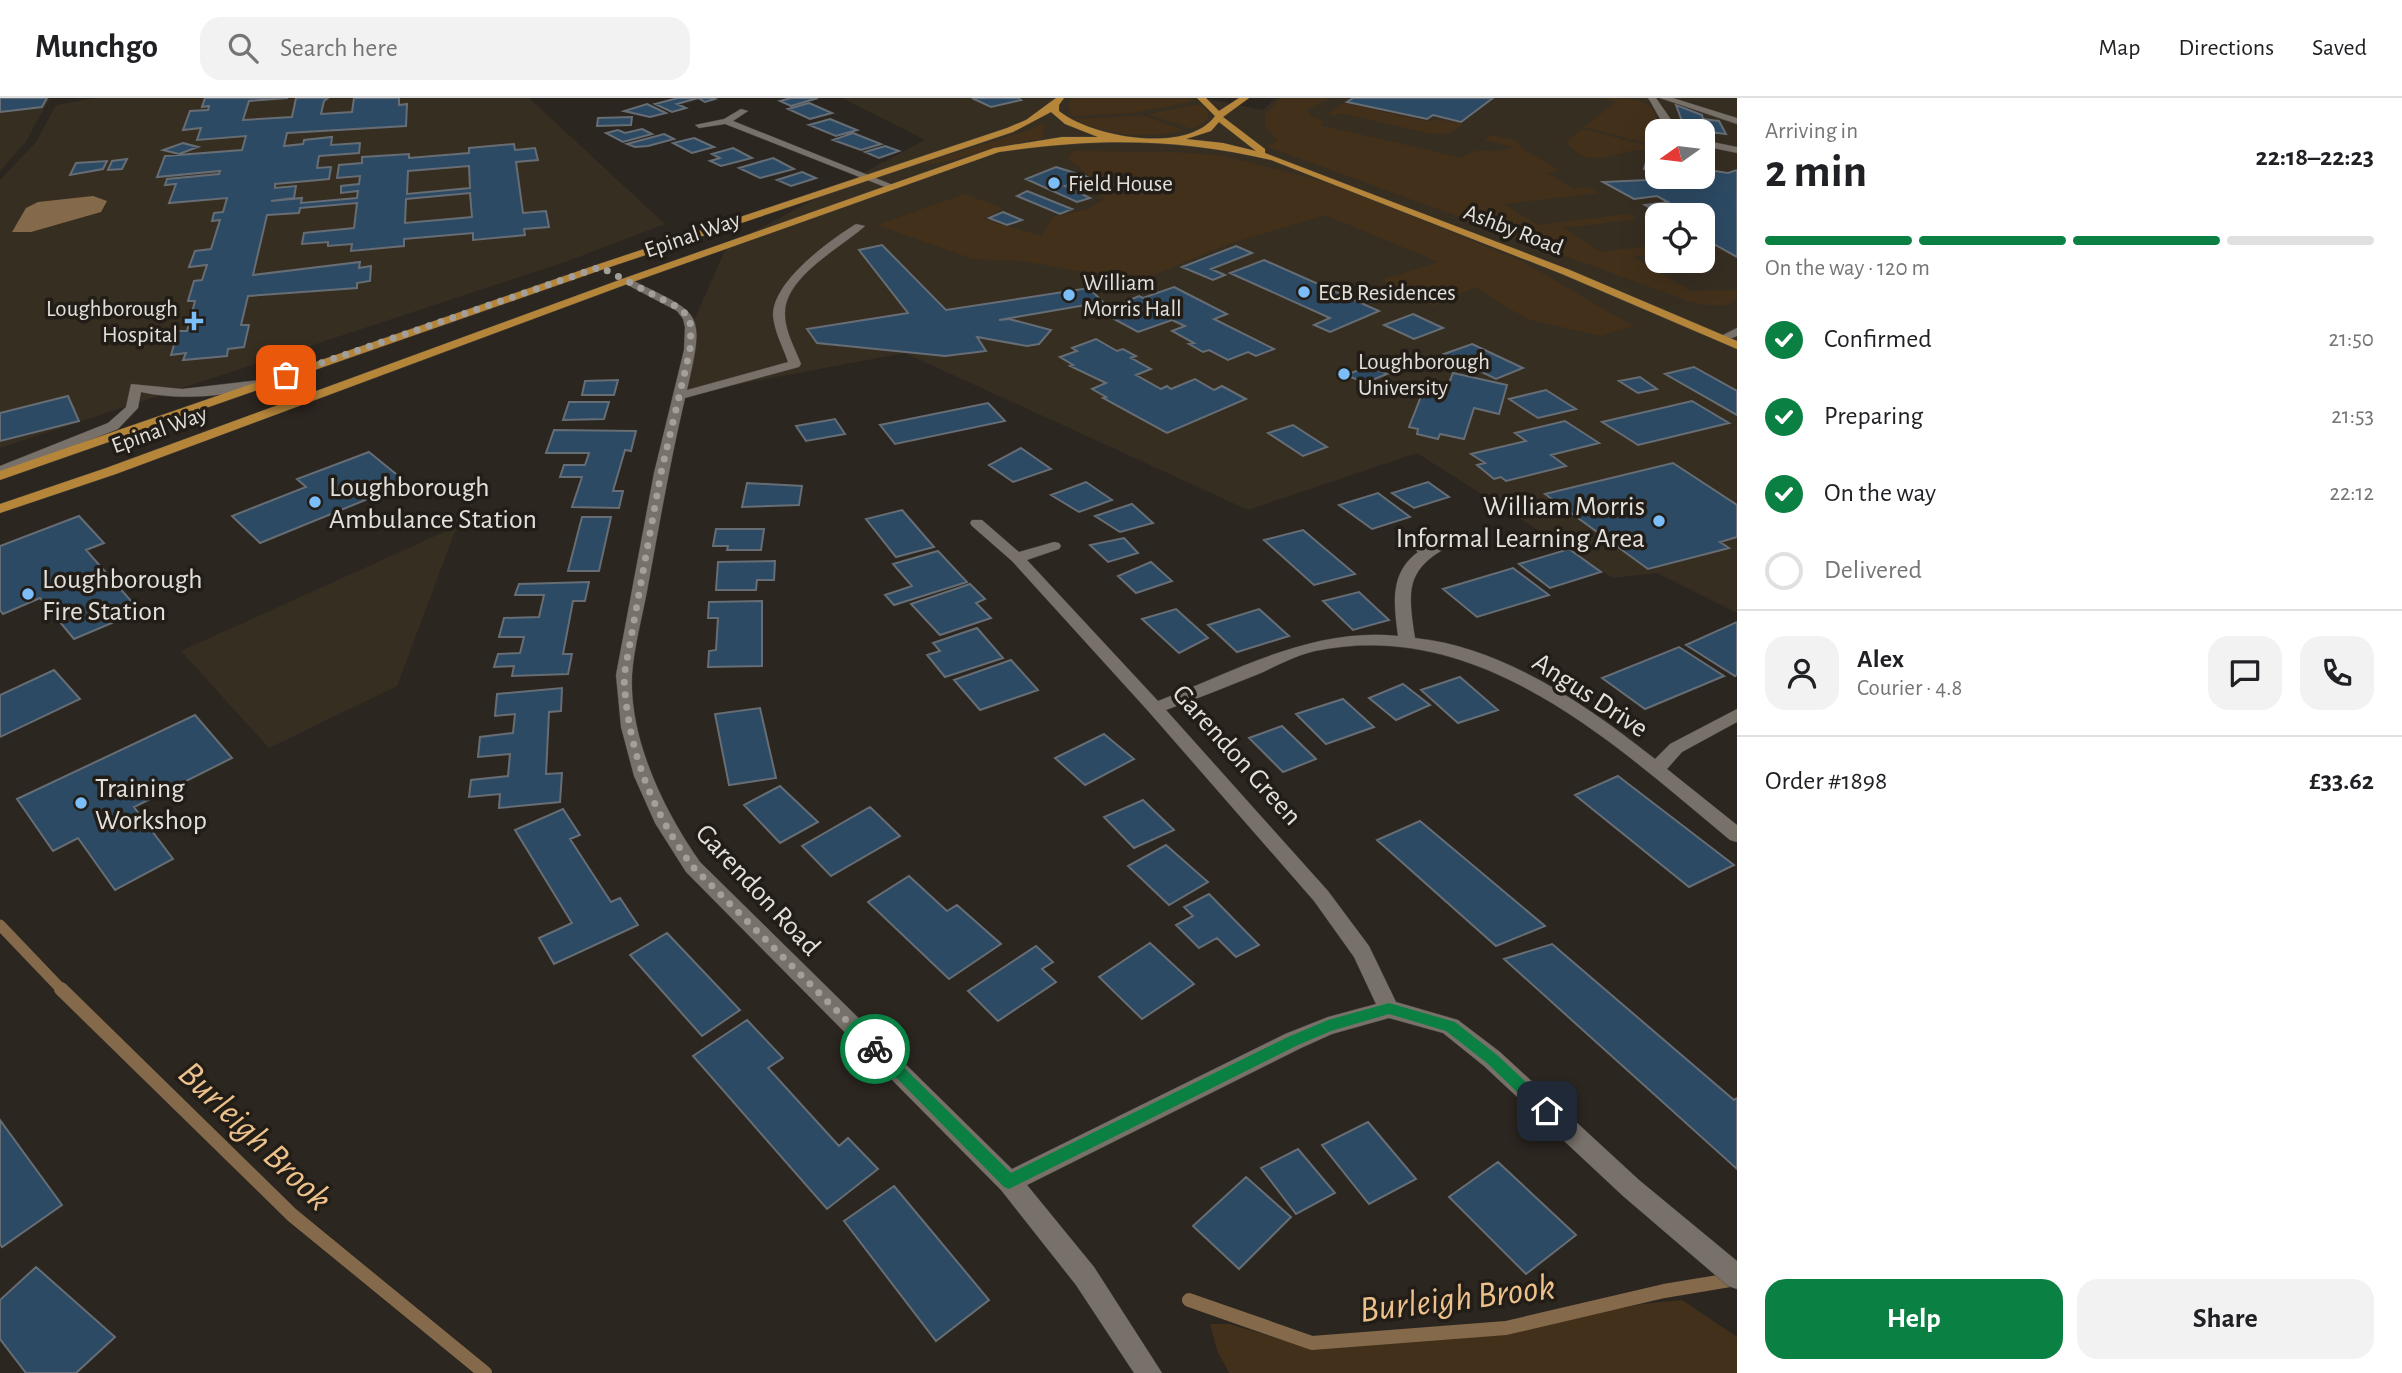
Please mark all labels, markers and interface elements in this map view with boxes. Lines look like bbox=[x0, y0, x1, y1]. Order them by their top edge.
search box bbox=[200, 17, 690, 80]
icon: search bbox=[224, 29, 262, 67]
text: Munchgo bbox=[35, 31, 158, 64]
text: Search here bbox=[280, 35, 398, 61]
text: Map bbox=[2098, 36, 2140, 60]
text: Directions bbox=[2178, 36, 2274, 60]
text: Saved bbox=[2312, 36, 2367, 60]
north arrow bbox=[1645, 119, 1715, 189]
map controls bbox=[1645, 119, 1715, 273]
text: Arriving in bbox=[1765, 120, 1858, 143]
text: 22:18–22:23 bbox=[2255, 144, 2374, 170]
text: 2 min bbox=[1765, 149, 1867, 195]
place label: Field House bbox=[1068, 173, 1173, 196]
marker: Field House bbox=[1046, 175, 1062, 191]
street label: Ashby Road bbox=[1460, 201, 1566, 260]
button: locate bbox=[1645, 203, 1715, 273]
street label: Epinal Way bbox=[642, 208, 744, 263]
text: On the way · 120 m bbox=[1765, 257, 1930, 280]
place label: William Morris Hall bbox=[1083, 272, 1182, 321]
place label: ECB Residences bbox=[1318, 282, 1456, 305]
marker: ECB Residences bbox=[1296, 284, 1312, 300]
marker: William Morris Hall bbox=[1061, 287, 1077, 303]
place label: Loughborough Hospital bbox=[46, 298, 178, 347]
marker: Loughborough Hospital bbox=[184, 311, 204, 331]
icon: check bbox=[1765, 321, 1803, 359]
text: Confirmed bbox=[1824, 326, 1932, 352]
text: 21:50 bbox=[2329, 328, 2374, 351]
pin bbox=[256, 345, 316, 405]
place label: Loughborough University bbox=[1358, 351, 1490, 400]
icon: bag bbox=[267, 356, 305, 394]
marker: Loughborough University bbox=[1336, 366, 1352, 382]
icon: check bbox=[1765, 398, 1803, 436]
street label: Epinal Way bbox=[109, 402, 210, 458]
text: Preparing bbox=[1824, 403, 1923, 429]
text: 21:53 bbox=[2331, 405, 2374, 428]
place label: Loughborough Ambulance Station bbox=[329, 474, 537, 534]
icon: check bbox=[1765, 475, 1803, 513]
text: On the way bbox=[1824, 480, 1936, 506]
text: 22:12 bbox=[2329, 482, 2374, 505]
place label: William Morris Informal Learning Area bbox=[1396, 493, 1645, 553]
marker: Loughborough Ambulance Station bbox=[307, 494, 323, 510]
marker: William Morris Informal Learning Area bbox=[1651, 513, 1667, 529]
text: Delivered bbox=[1824, 557, 1922, 583]
place label: Loughborough Fire Station bbox=[42, 566, 203, 626]
marker: Loughborough Fire Station bbox=[20, 586, 36, 602]
button: person bbox=[1765, 636, 1839, 710]
button: chat bbox=[2208, 636, 2282, 710]
button: phone bbox=[2300, 636, 2374, 710]
text: Alex bbox=[1857, 646, 1904, 672]
street label: Angus Drive bbox=[1527, 648, 1653, 743]
text: Courier · 4.8 bbox=[1857, 677, 1962, 700]
street label: Garendon Green bbox=[1167, 680, 1307, 831]
text: Order #1898 bbox=[1765, 768, 1887, 794]
text: £33.62 bbox=[2309, 768, 2374, 794]
place label: Training Workshop bbox=[95, 775, 207, 835]
marker: Training Workshop bbox=[73, 795, 89, 811]
street label: Garendon Road bbox=[690, 819, 825, 961]
courier bbox=[840, 1014, 910, 1084]
icon: bike bbox=[856, 1030, 894, 1068]
water label: Burleigh Brook bbox=[171, 1054, 339, 1218]
pin bbox=[1517, 1081, 1577, 1141]
icon: home bbox=[1528, 1092, 1566, 1130]
water label: Burleigh Brook bbox=[1357, 1268, 1557, 1329]
button: Help bbox=[1765, 1279, 2063, 1359]
button: Share bbox=[2077, 1279, 2374, 1359]

